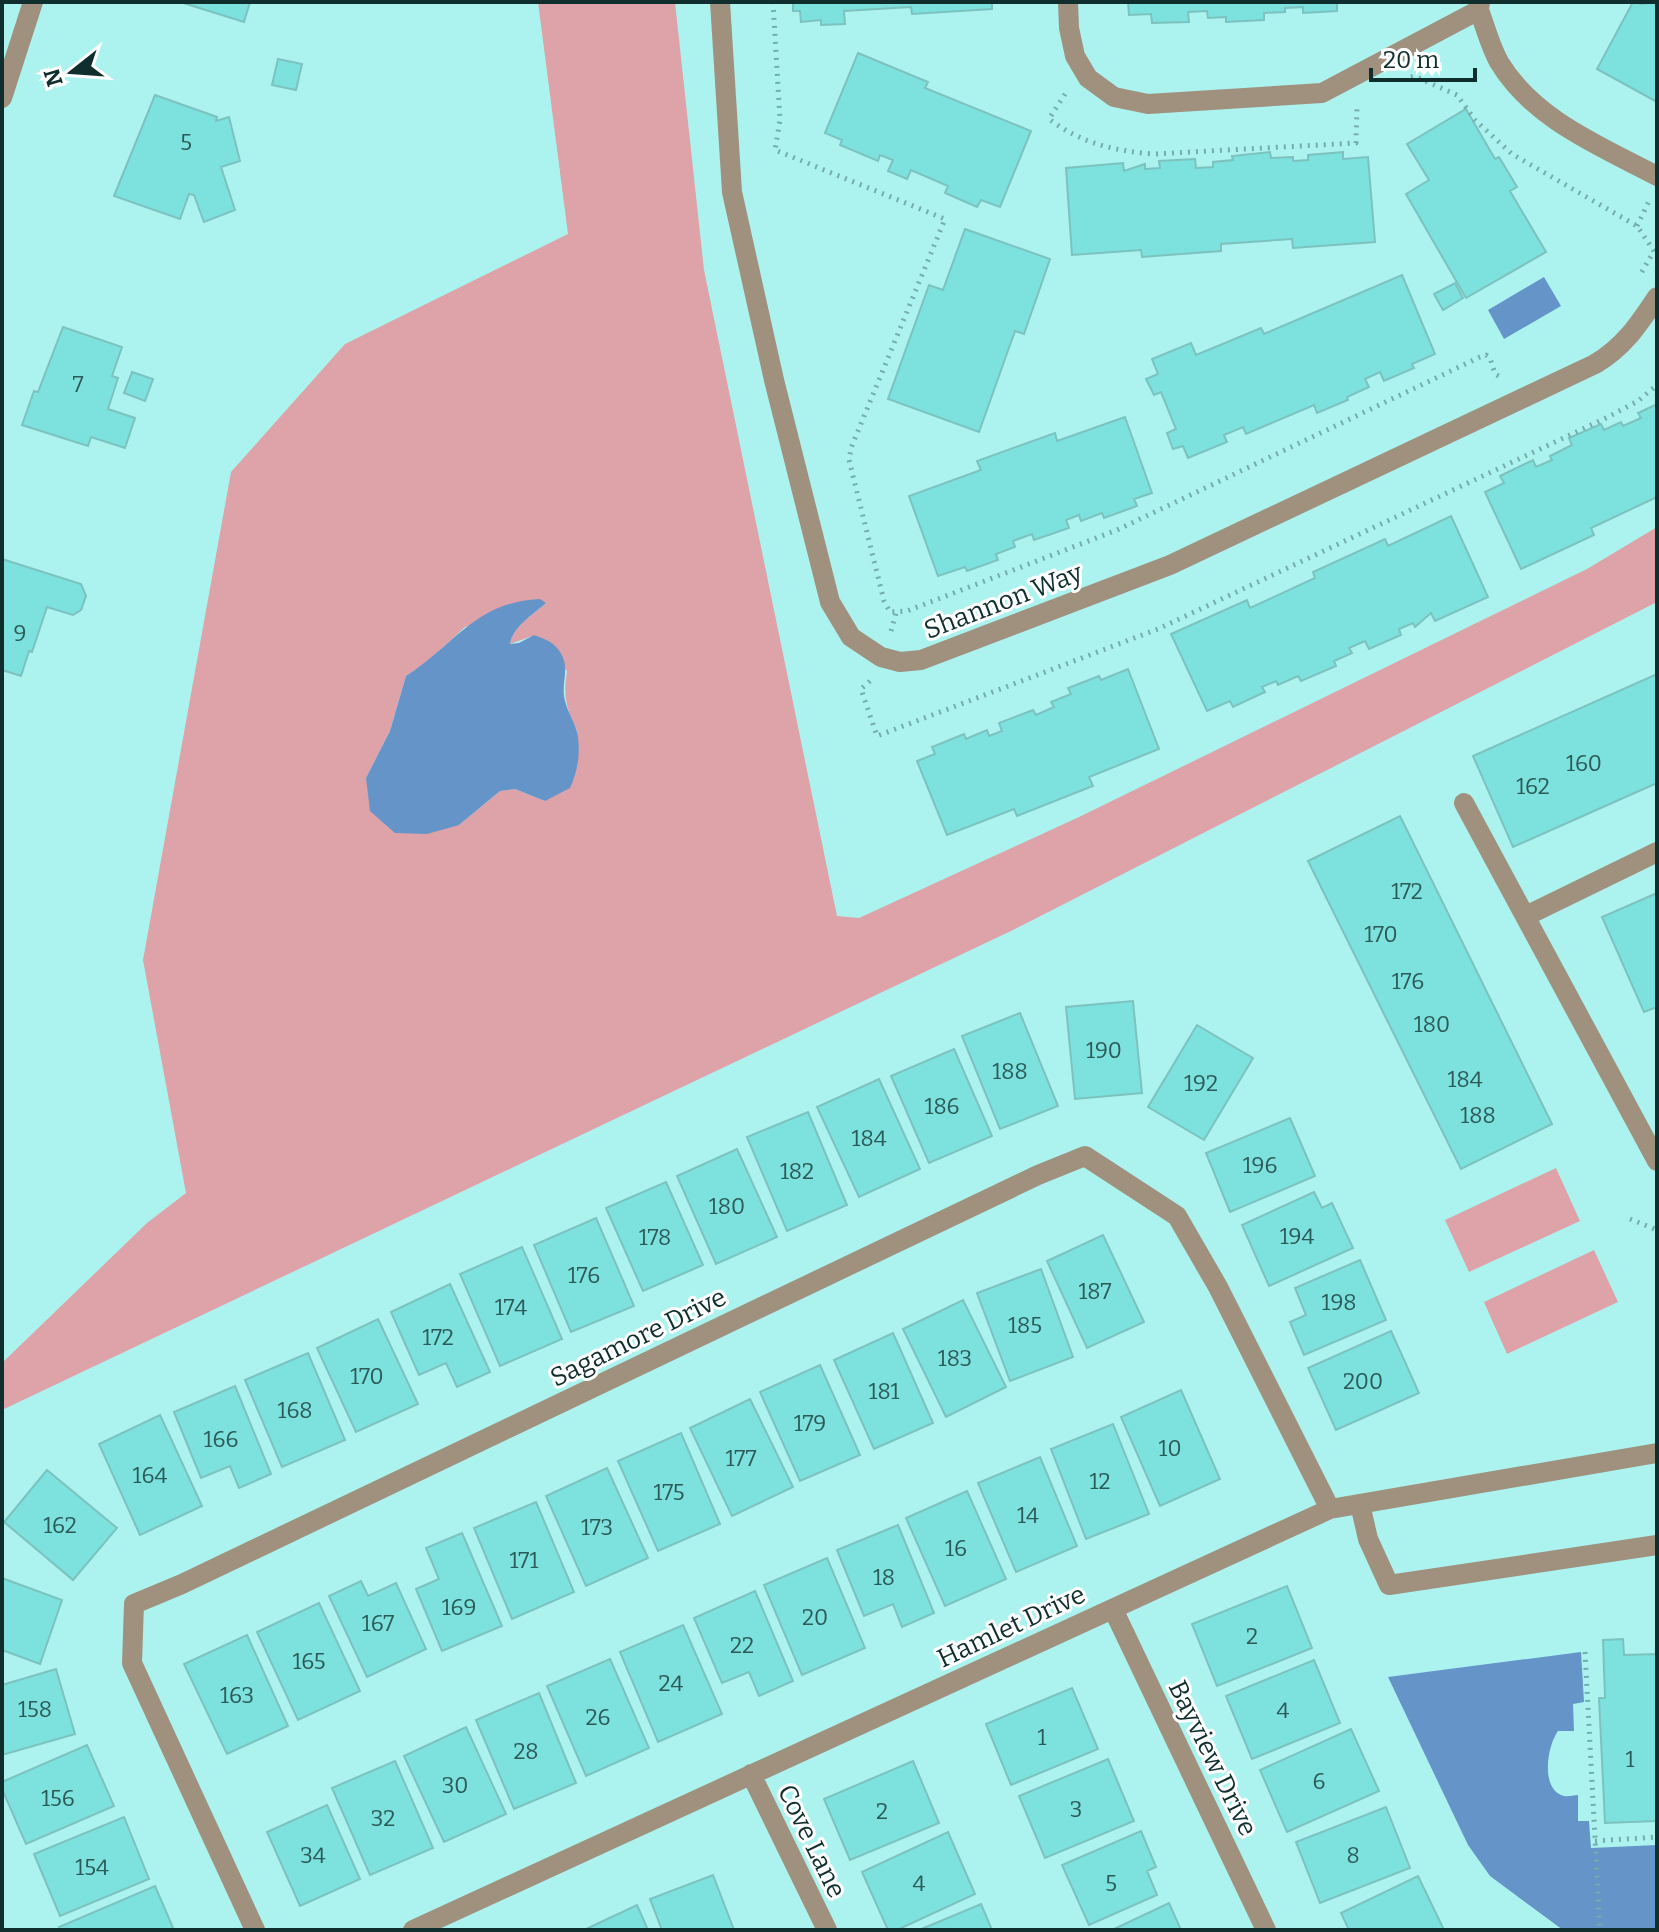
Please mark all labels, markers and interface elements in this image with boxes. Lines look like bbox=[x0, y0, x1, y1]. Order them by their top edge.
north arrow bbox=[32, 32, 112, 112]
scale bar bbox=[1371, 32, 1475, 82]
text: 20 m bbox=[1383, 46, 1439, 74]
text: N bbox=[38, 66, 69, 90]
house number: 5 bbox=[180, 129, 192, 156]
house number: 7 bbox=[72, 371, 84, 398]
street label: Shannon Way bbox=[920, 557, 1087, 646]
house number: 9 bbox=[14, 620, 26, 647]
house number: 160 bbox=[1566, 750, 1602, 777]
house number: 162 bbox=[1516, 773, 1550, 800]
house number: 172 bbox=[1391, 878, 1423, 905]
house number: 170 bbox=[1364, 921, 1398, 948]
house number: 176 bbox=[1392, 968, 1424, 995]
house number: 180 bbox=[1414, 1011, 1450, 1038]
house number: 190 bbox=[1086, 1037, 1122, 1064]
house number: 188 bbox=[992, 1058, 1028, 1085]
house number: 184 bbox=[1447, 1066, 1483, 1093]
house number: 192 bbox=[1184, 1070, 1218, 1097]
house number: 186 bbox=[924, 1093, 960, 1120]
house number: 188 bbox=[1460, 1102, 1496, 1129]
house number: 184 bbox=[851, 1125, 887, 1152]
house number: 196 bbox=[1243, 1152, 1277, 1179]
house number: 182 bbox=[780, 1158, 814, 1185]
house number: 180 bbox=[709, 1193, 745, 1220]
house number: 194 bbox=[1280, 1223, 1314, 1250]
house number: 178 bbox=[639, 1224, 671, 1251]
house number: 176 bbox=[568, 1262, 600, 1289]
house number: 187 bbox=[1078, 1278, 1112, 1305]
street label: Sagamore Drive bbox=[545, 1281, 731, 1393]
house number: 198 bbox=[1321, 1289, 1357, 1316]
house number: 174 bbox=[495, 1294, 527, 1321]
house number: 185 bbox=[1008, 1312, 1042, 1339]
house number: 172 bbox=[422, 1324, 454, 1351]
house number: 183 bbox=[938, 1345, 972, 1372]
house number: 170 bbox=[350, 1363, 384, 1390]
house number: 200 bbox=[1343, 1368, 1383, 1395]
house number: 181 bbox=[868, 1378, 900, 1405]
house number: 168 bbox=[277, 1397, 313, 1424]
house number: 179 bbox=[794, 1410, 826, 1437]
house number: 166 bbox=[204, 1426, 238, 1453]
house number: 10 bbox=[1158, 1435, 1182, 1462]
house number: 177 bbox=[726, 1445, 756, 1472]
house number: 164 bbox=[133, 1462, 168, 1489]
house number: 12 bbox=[1090, 1468, 1110, 1495]
house number: 175 bbox=[653, 1479, 685, 1506]
house number: 14 bbox=[1017, 1502, 1039, 1529]
house number: 162 bbox=[43, 1512, 77, 1539]
house number: 173 bbox=[581, 1514, 613, 1541]
house number: 16 bbox=[945, 1535, 967, 1562]
house number: 171 bbox=[510, 1547, 538, 1574]
house number: 18 bbox=[873, 1564, 895, 1591]
street label: Hamlet Drive bbox=[932, 1579, 1090, 1674]
house number: 169 bbox=[442, 1594, 476, 1621]
house number: 20 bbox=[802, 1604, 828, 1631]
house number: 167 bbox=[362, 1610, 394, 1637]
house number: 2 bbox=[1246, 1623, 1258, 1650]
house number: 22 bbox=[730, 1632, 754, 1659]
house number: 165 bbox=[292, 1648, 326, 1675]
house number: 24 bbox=[659, 1670, 684, 1697]
street label: Bayview Drive bbox=[1162, 1675, 1264, 1841]
house number: 163 bbox=[220, 1682, 254, 1709]
house number: 158 bbox=[18, 1696, 52, 1723]
house number: 4 bbox=[1277, 1697, 1290, 1724]
house number: 26 bbox=[586, 1704, 610, 1731]
house number: 1 bbox=[1038, 1724, 1047, 1751]
house number: 28 bbox=[513, 1738, 539, 1765]
house number: 1 bbox=[1626, 1746, 1635, 1773]
house number: 6 bbox=[1313, 1768, 1325, 1795]
house number: 30 bbox=[442, 1772, 468, 1799]
street label: Cove Lane bbox=[771, 1780, 852, 1903]
house number: 156 bbox=[41, 1785, 75, 1812]
house number: 3 bbox=[1070, 1796, 1082, 1823]
house number: 2 bbox=[876, 1798, 888, 1825]
house number: 32 bbox=[371, 1805, 395, 1832]
house number: 34 bbox=[300, 1842, 326, 1869]
house number: 8 bbox=[1346, 1842, 1360, 1869]
house number: 154 bbox=[75, 1854, 109, 1881]
house number: 4 bbox=[913, 1870, 926, 1897]
house number: 5 bbox=[1105, 1870, 1117, 1897]

